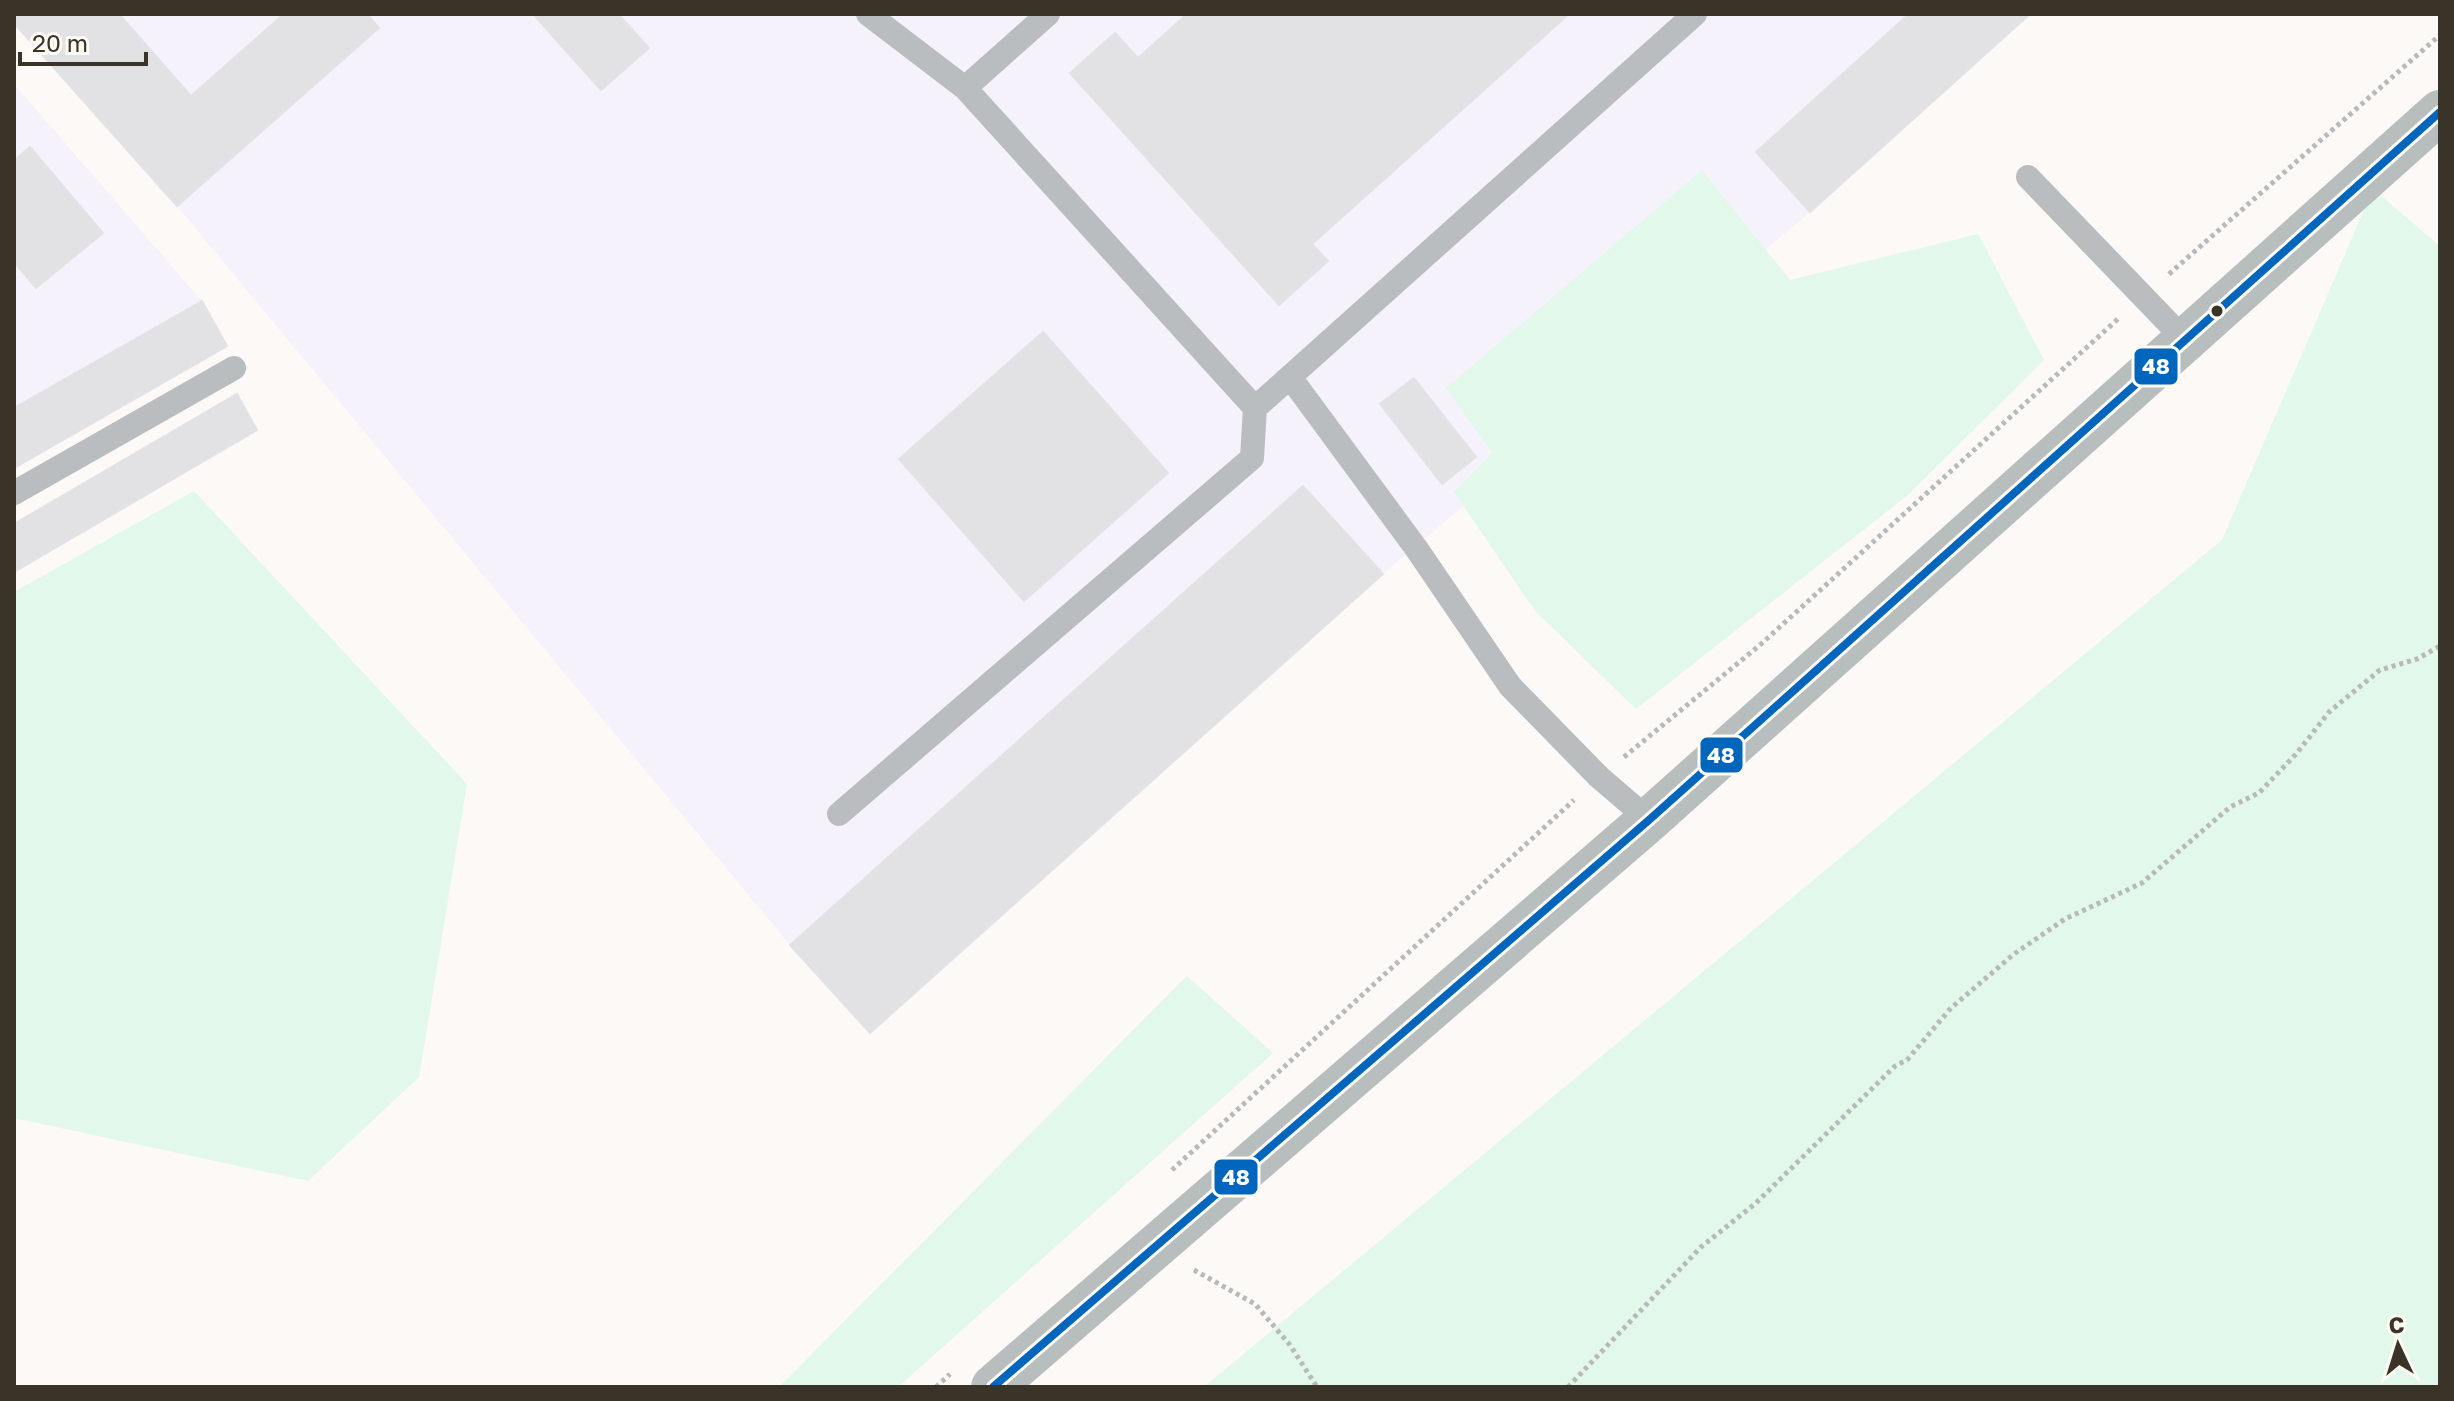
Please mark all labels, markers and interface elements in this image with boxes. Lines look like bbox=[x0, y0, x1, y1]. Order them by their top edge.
scale bar bbox=[20, 16, 146, 66]
text: 20 m bbox=[32, 28, 88, 57]
unlabelled marker bbox=[2209, 303, 2225, 319]
line badge: 48 bbox=[2133, 347, 2179, 386]
text: 48 bbox=[2142, 352, 2170, 379]
line badge: 48 bbox=[1699, 736, 1744, 774]
text: 48 bbox=[1707, 741, 1735, 768]
line badge: 48 bbox=[1213, 1158, 1259, 1196]
text: 48 bbox=[1222, 1163, 1250, 1190]
north arrow bbox=[2358, 1305, 2438, 1385]
text: С bbox=[2388, 1311, 2405, 1339]

